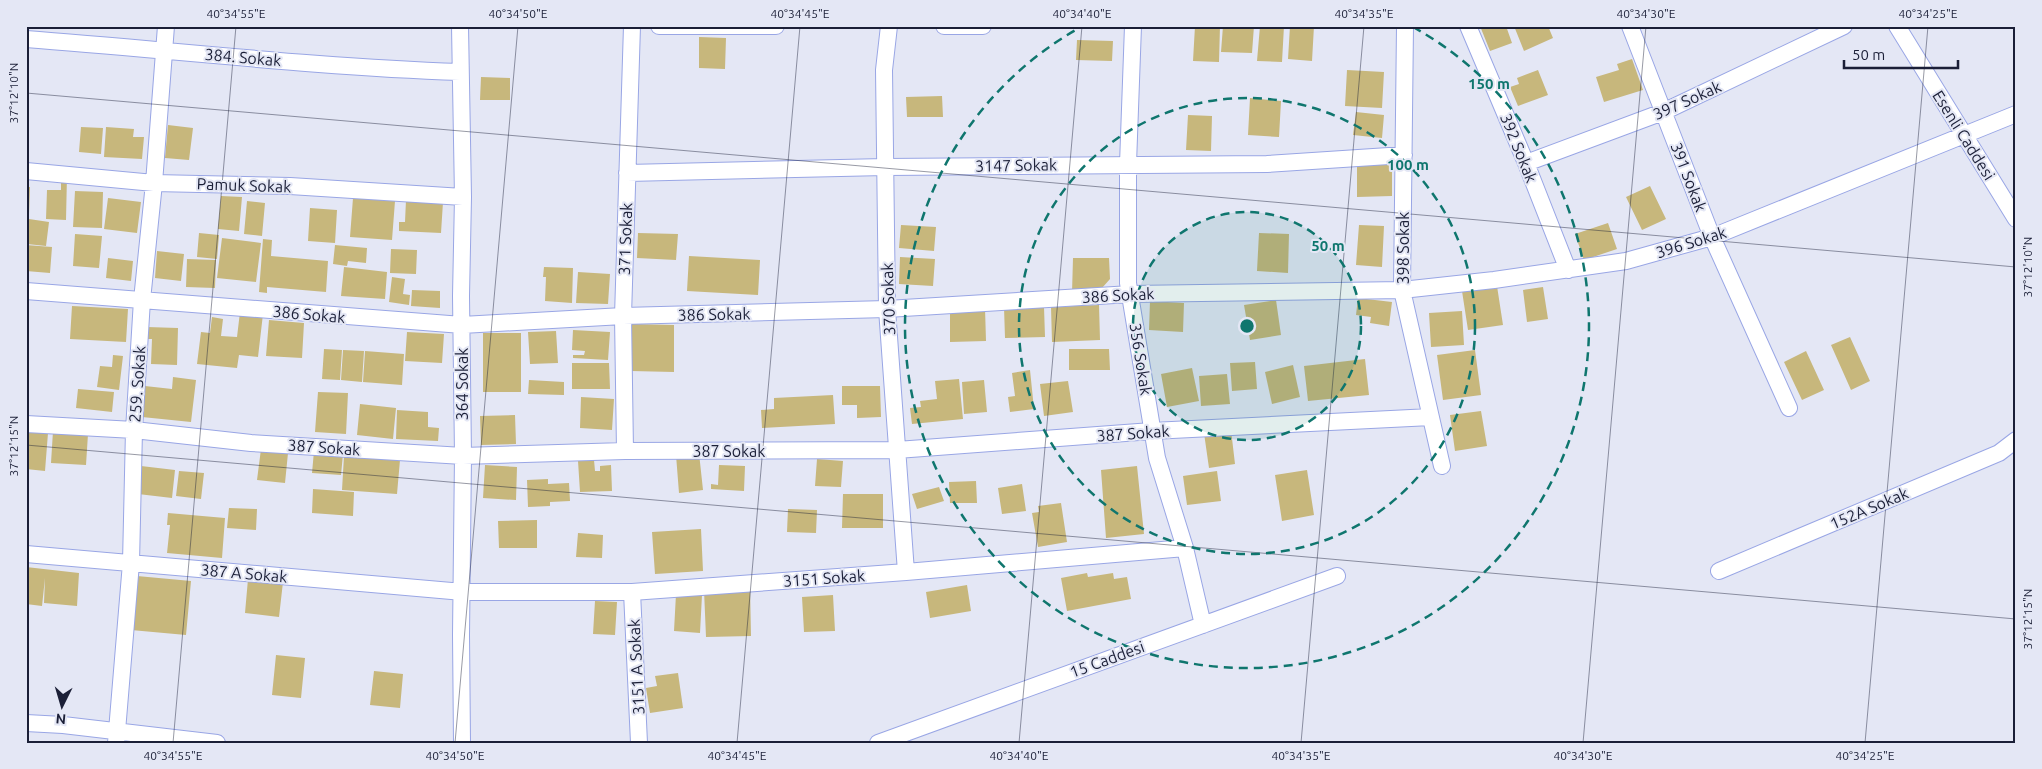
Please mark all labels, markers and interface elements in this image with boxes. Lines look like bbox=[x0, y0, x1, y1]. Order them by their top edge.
text: 40°34'55"E bbox=[207, 7, 266, 20]
text: 40°34'50"E bbox=[489, 7, 548, 20]
text: 40°34'45"E bbox=[771, 7, 830, 20]
text: 40°34'40"E bbox=[1053, 7, 1112, 20]
text: 40°34'35"E bbox=[1335, 7, 1394, 20]
text: 40°34'30"E bbox=[1617, 7, 1676, 20]
text: 40°34'25"E bbox=[1899, 7, 1958, 20]
scale bar bbox=[1844, 38, 1958, 70]
street label: 384. Sokak bbox=[204, 45, 282, 69]
text: 50 m bbox=[1852, 46, 1885, 63]
text: 37°12'10"N bbox=[7, 63, 20, 123]
text: 150 m bbox=[1468, 75, 1510, 92]
street label: 397 Sokak bbox=[1650, 77, 1724, 123]
street label: Esenli Caddesi bbox=[1929, 87, 1999, 183]
street label: 392 Sokak bbox=[1497, 111, 1541, 185]
street label: 391 Sokak bbox=[1668, 140, 1710, 214]
street label: 3147 Sokak bbox=[975, 155, 1057, 175]
text: 100 m bbox=[1387, 156, 1429, 173]
street label: Pamuk Sokak bbox=[196, 174, 292, 196]
street label: 371 Sokak bbox=[615, 202, 635, 276]
street label: 398 Sokak bbox=[1394, 212, 1412, 284]
street label: 396 Sokak bbox=[1654, 223, 1728, 261]
text: 50 m bbox=[1311, 237, 1345, 254]
text: 37°12'10"N bbox=[2021, 237, 2034, 297]
street label: 370 Sokak bbox=[878, 262, 898, 336]
street label: 386 Sokak bbox=[1081, 284, 1155, 306]
street label: 386 Sokak bbox=[272, 302, 346, 326]
street label: 386 Sokak bbox=[677, 304, 751, 324]
centre of rings bbox=[1238, 317, 1256, 335]
street label: 356 Sokak bbox=[1126, 322, 1156, 396]
street label: 259. Sokak bbox=[125, 345, 149, 423]
street label: 364 Sokak bbox=[453, 348, 471, 420]
text: 37°12'15"N bbox=[7, 416, 20, 476]
street label: 387 Sokak bbox=[1096, 421, 1170, 445]
street label: 387 Sokak bbox=[287, 435, 361, 459]
street label: 387 Sokak bbox=[693, 442, 765, 460]
street label: 152A Sokak bbox=[1827, 483, 1911, 533]
street label: 387 A Sokak bbox=[200, 560, 288, 586]
street label: 3151 Sokak bbox=[783, 566, 865, 590]
text: 37°12'15"N bbox=[2021, 589, 2034, 649]
street label: 3151 A Sokak bbox=[625, 619, 647, 715]
street label: 15 Caddesi bbox=[1067, 637, 1147, 681]
north arrow bbox=[38, 682, 88, 732]
text: N bbox=[55, 711, 67, 727]
text: 40°34'55"E bbox=[144, 749, 203, 762]
text: 40°34'50"E bbox=[426, 749, 485, 762]
text: 40°34'45"E bbox=[708, 749, 767, 762]
text: 40°34'40"E bbox=[990, 749, 1049, 762]
text: 40°34'35"E bbox=[1272, 749, 1331, 762]
text: 40°34'30"E bbox=[1554, 749, 1613, 762]
text: 40°34'25"E bbox=[1836, 749, 1895, 762]

